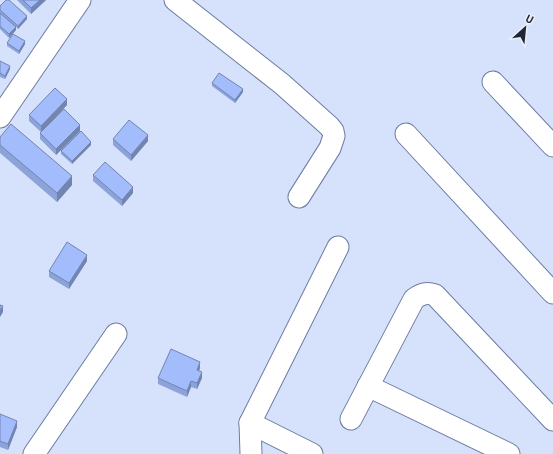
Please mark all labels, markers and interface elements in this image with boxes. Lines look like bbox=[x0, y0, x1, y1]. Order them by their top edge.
north arrow bbox=[505, 8, 545, 48]
text: U bbox=[524, 11, 536, 26]

